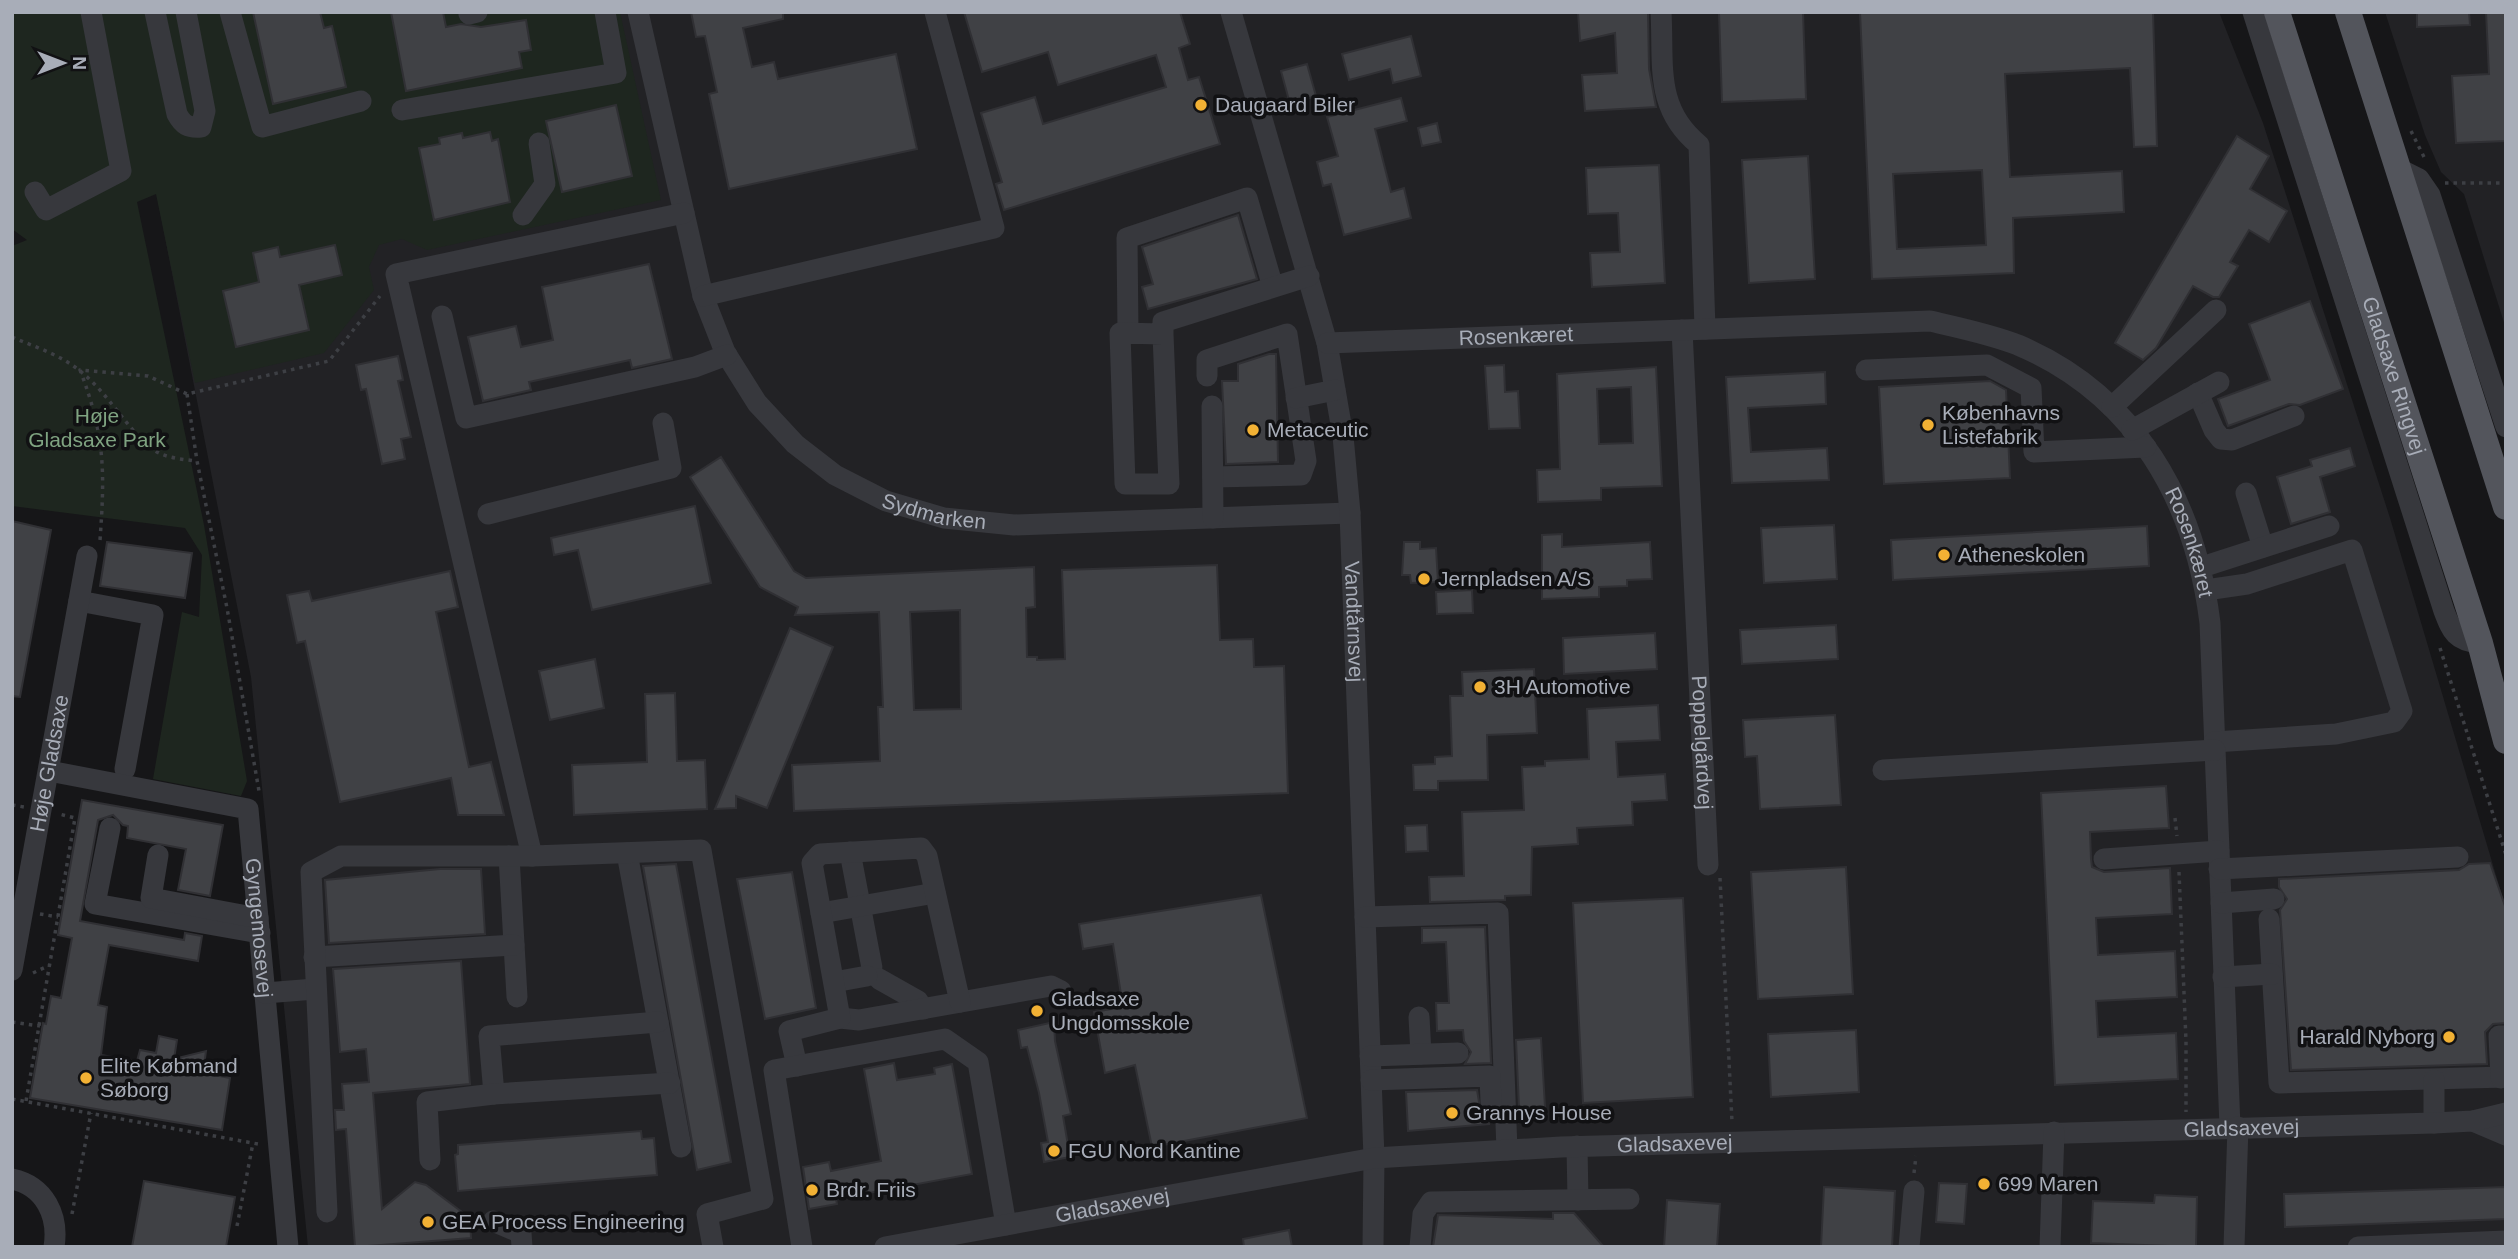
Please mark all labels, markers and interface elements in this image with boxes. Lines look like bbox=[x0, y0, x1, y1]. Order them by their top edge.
north arrow bbox=[28, 28, 98, 98]
text: N bbox=[69, 56, 90, 70]
place label: Daugaard Biler bbox=[1215, 93, 1355, 116]
marker: Daugaard Biler bbox=[1193, 97, 1209, 113]
street label: Gladsaxe Ringvej bbox=[2358, 294, 2431, 457]
street label: Rosenkæret bbox=[1458, 322, 1574, 349]
place label: Københavns Listefabrik bbox=[1942, 401, 2060, 448]
park label: Høje Gladsaxe Park bbox=[28, 404, 166, 451]
marker: Københavns Listefabrik bbox=[1920, 417, 1936, 433]
place label: Metaceutic bbox=[1267, 418, 1369, 441]
marker: Metaceutic bbox=[1245, 422, 1261, 438]
street label: Rosenkæret bbox=[2161, 483, 2218, 599]
street label: Sydmarken bbox=[879, 488, 987, 533]
place label: Atheneskolen bbox=[1958, 543, 2085, 566]
marker: Atheneskolen bbox=[1936, 547, 1952, 563]
street label: Vandtårnsvej bbox=[1341, 561, 1368, 683]
place label: Jernpladsen A/S bbox=[1438, 567, 1591, 590]
marker: Jernpladsen A/S bbox=[1416, 571, 1432, 587]
place label: 3H Automotive bbox=[1494, 675, 1631, 698]
street label: Poppelgårdvej bbox=[1688, 675, 1717, 810]
marker: 3H Automotive bbox=[1472, 679, 1488, 695]
street label: Høje Gladsaxe bbox=[25, 693, 73, 834]
street label: Gyngemosevej bbox=[242, 857, 277, 999]
place label: Gladsaxe Ungdomsskole bbox=[1051, 987, 1190, 1034]
marker: Gladsaxe Ungdomsskole bbox=[1029, 1003, 1045, 1019]
place label: Harald Nyborg bbox=[2300, 1025, 2435, 1048]
marker: Harald Nyborg bbox=[2441, 1029, 2457, 1045]
place label: Elite Købmand Søborg bbox=[100, 1054, 238, 1101]
marker: Elite Købmand Søborg bbox=[78, 1070, 94, 1086]
place label: Grannys House bbox=[1466, 1101, 1612, 1124]
marker: Grannys House bbox=[1444, 1105, 1460, 1121]
street label: Gladsaxevej bbox=[2183, 1115, 2299, 1141]
street label: Gladsaxevej bbox=[1616, 1130, 1733, 1156]
place label: FGU Nord Kantine bbox=[1068, 1139, 1241, 1162]
marker: FGU Nord Kantine bbox=[1046, 1143, 1062, 1159]
place label: 699 Maren bbox=[1998, 1172, 2098, 1195]
marker: 699 Maren bbox=[1976, 1176, 1992, 1192]
place label: Brdr. Friis bbox=[826, 1178, 916, 1201]
marker: Brdr. Friis bbox=[804, 1182, 820, 1198]
street label: Gladsaxevej bbox=[1053, 1183, 1171, 1227]
place label: GEA Process Engineering bbox=[442, 1210, 685, 1233]
marker: GEA Process Engineering bbox=[420, 1214, 436, 1230]

